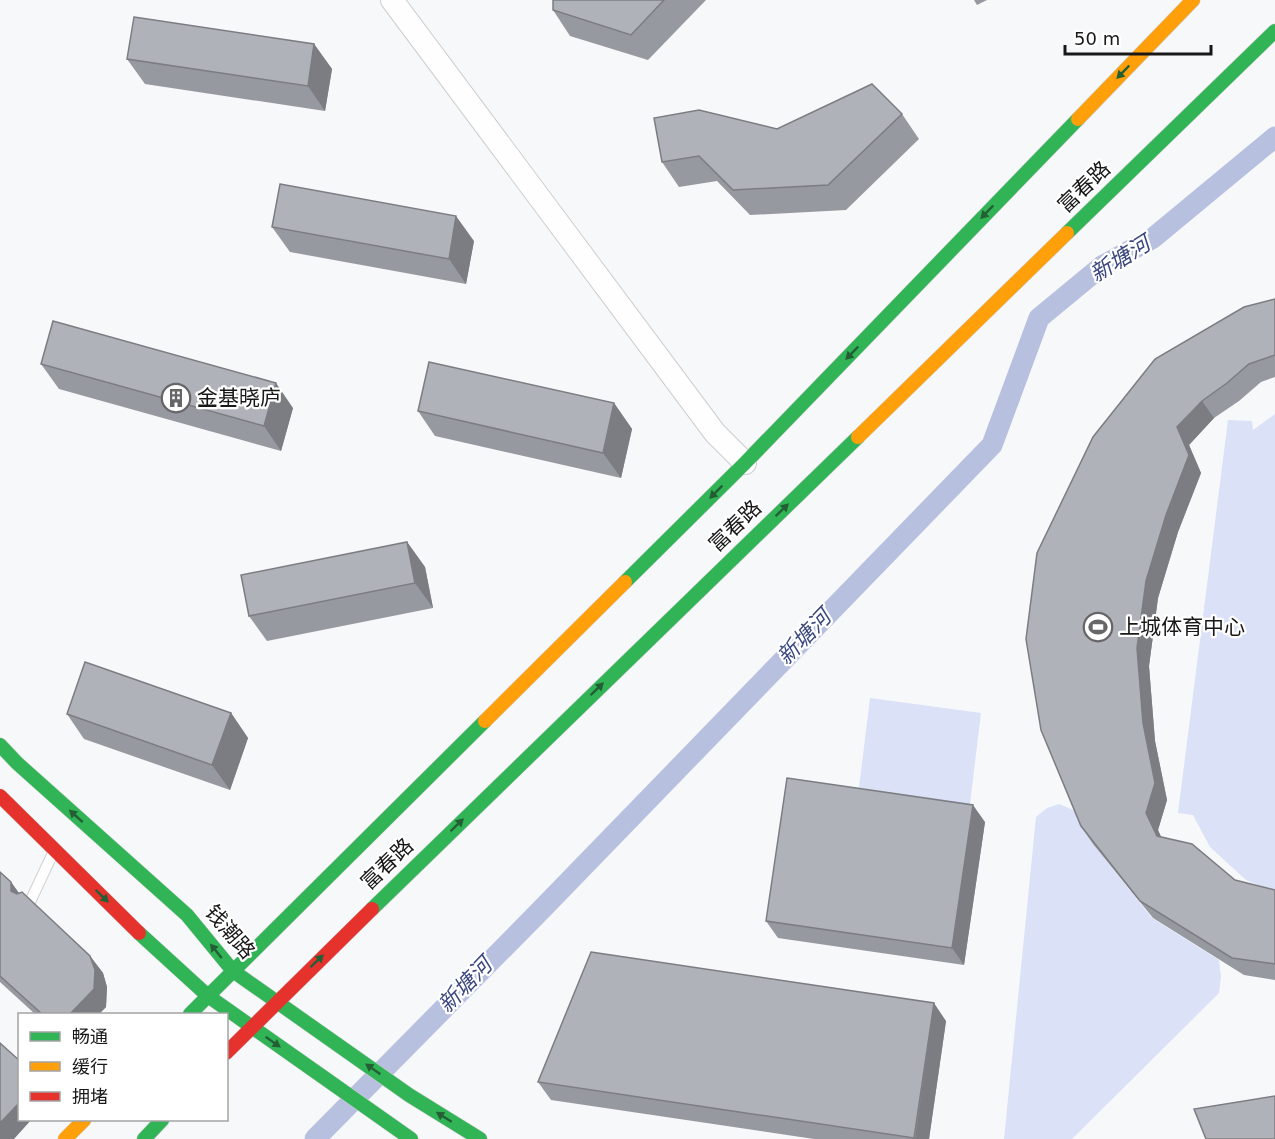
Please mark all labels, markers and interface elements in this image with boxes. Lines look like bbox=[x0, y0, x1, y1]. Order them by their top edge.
scale bar bbox=[1065, 18, 1210, 56]
text: 50 m bbox=[1074, 28, 1120, 49]
one-way arrow bbox=[1116, 65, 1130, 80]
street label: 富春路 bbox=[1053, 156, 1115, 218]
one-way arrow bbox=[981, 205, 995, 219]
water label: 新塘河 bbox=[1085, 229, 1158, 287]
one-way arrow bbox=[845, 345, 859, 359]
building icon: 金基晓庐 bbox=[160, 382, 192, 414]
place label: 金基晓庐 bbox=[197, 386, 281, 410]
one-way arrow bbox=[709, 485, 723, 499]
street label: 富春路 bbox=[704, 495, 766, 557]
one-way arrow bbox=[775, 503, 789, 517]
water label: 新塘河 bbox=[772, 602, 839, 669]
sports icon: 上城体育中心 bbox=[1082, 611, 1114, 643]
place label: 上城体育中心 bbox=[1119, 615, 1245, 639]
one-way arrow bbox=[590, 683, 604, 697]
one-way arrow bbox=[69, 810, 84, 823]
one-way arrow bbox=[450, 819, 464, 833]
street label: 富春路 bbox=[356, 833, 418, 895]
one-way arrow bbox=[94, 889, 108, 903]
street label: 钱潮路 bbox=[200, 900, 260, 964]
one-way arrow bbox=[210, 943, 222, 958]
water label: 新塘河 bbox=[433, 950, 500, 1017]
one-way arrow bbox=[310, 954, 325, 968]
legend bbox=[18, 1013, 228, 1121]
text: 畅通 bbox=[72, 1026, 108, 1047]
one-way arrow bbox=[265, 1036, 281, 1047]
text: 缓行 bbox=[72, 1056, 108, 1077]
one-way arrow bbox=[365, 1063, 381, 1075]
text: 拥堵 bbox=[72, 1086, 108, 1107]
one-way arrow bbox=[436, 1111, 452, 1122]

